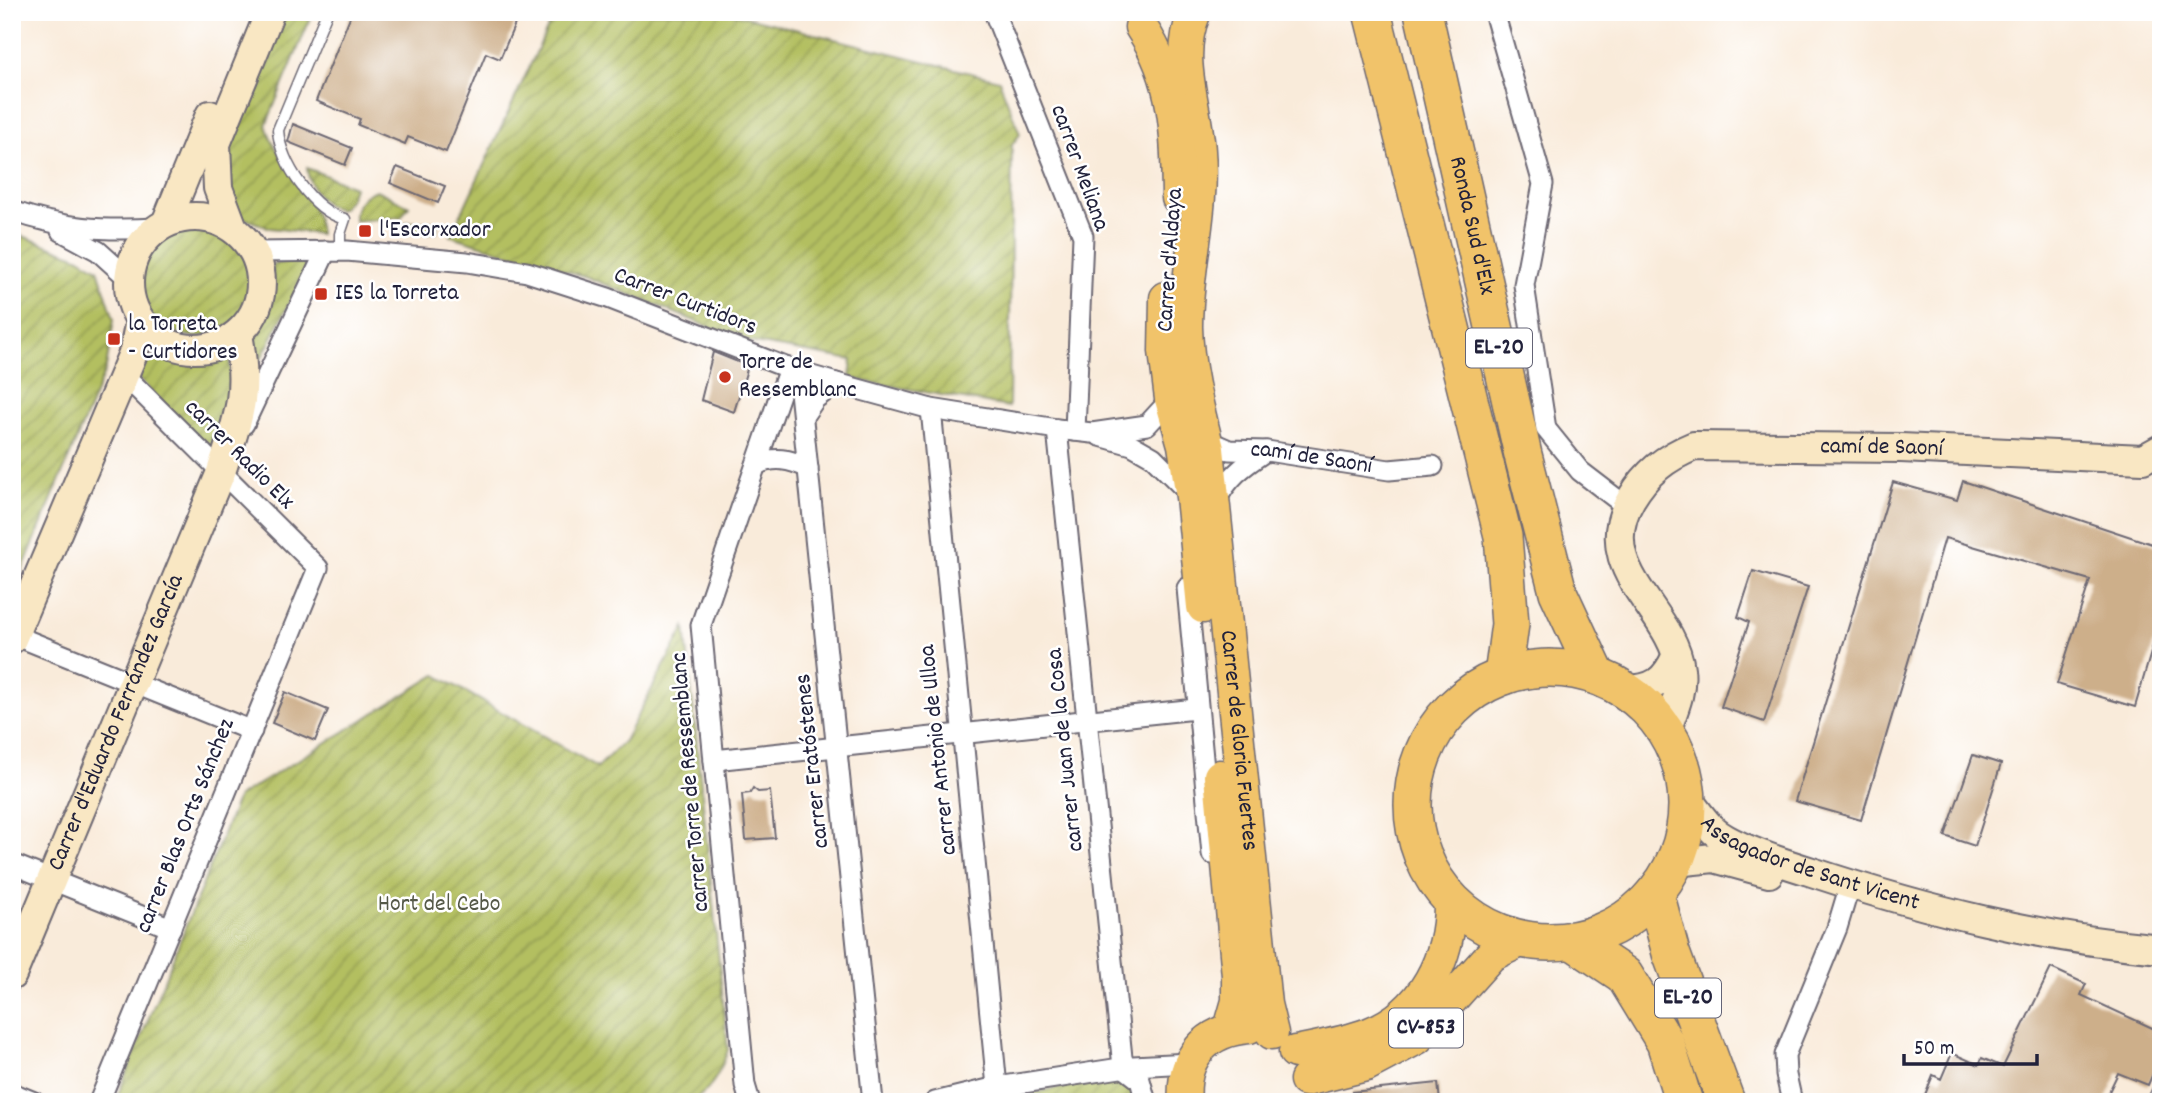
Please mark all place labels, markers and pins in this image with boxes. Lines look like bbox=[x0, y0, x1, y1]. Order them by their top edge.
place label: l'Escorxador bbox=[379, 214, 491, 248]
marker: l'Escorxador bbox=[357, 223, 373, 239]
place label: IES la Torreta bbox=[335, 277, 459, 311]
marker: IES la Torreta bbox=[313, 286, 329, 302]
place label: la Torreta - Curtidores bbox=[128, 308, 238, 370]
marker: la Torreta - Curtidores bbox=[106, 331, 122, 347]
place label: Torre de Ressemblanc bbox=[739, 346, 857, 408]
marker: Torre de Ressemblanc bbox=[717, 369, 733, 385]

